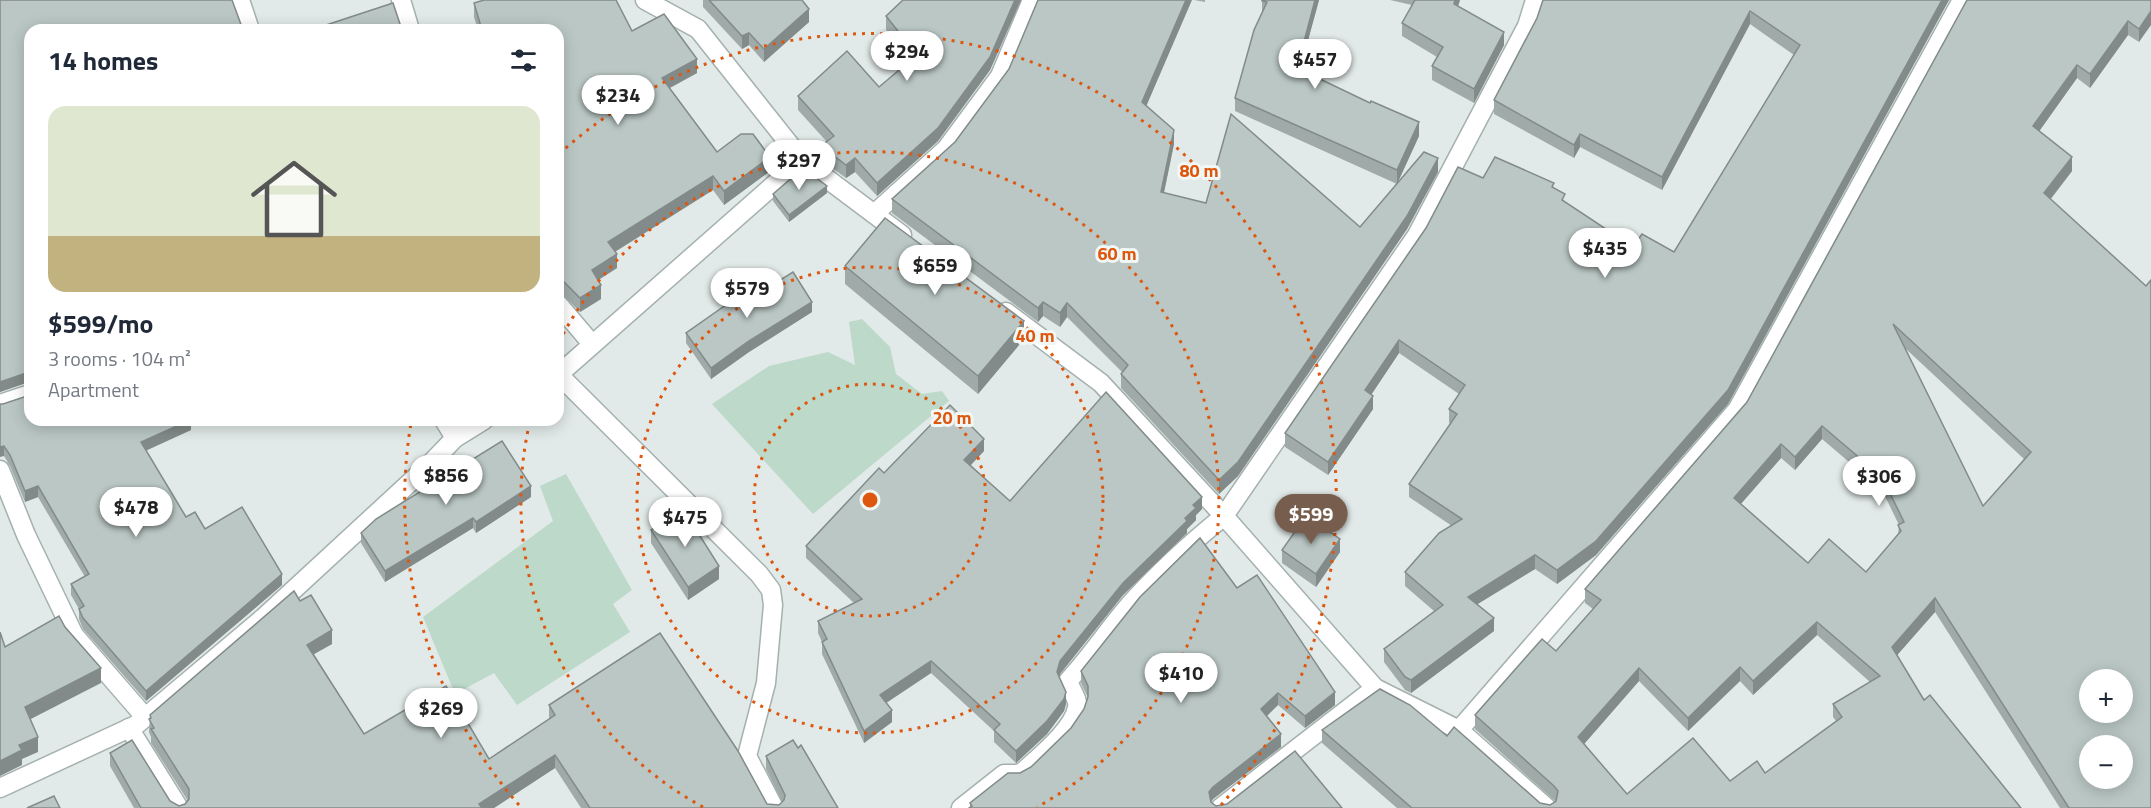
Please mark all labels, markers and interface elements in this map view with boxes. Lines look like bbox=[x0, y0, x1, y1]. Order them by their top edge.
pin: $294 bbox=[871, 31, 943, 82]
text: $294 bbox=[885, 35, 929, 66]
pin: $457 bbox=[1279, 39, 1351, 90]
text: 14 homes bbox=[48, 41, 158, 80]
text: $457 bbox=[1293, 43, 1337, 74]
icon: filters bbox=[507, 44, 540, 77]
pin: $234 bbox=[582, 75, 654, 126]
text: $234 bbox=[596, 79, 640, 110]
pin: $297 bbox=[763, 140, 835, 191]
text: $297 bbox=[777, 144, 821, 175]
icon: home bbox=[240, 145, 348, 253]
text: 80 m bbox=[1179, 157, 1219, 184]
pin: $435 bbox=[1569, 228, 1641, 279]
text: $435 bbox=[1583, 232, 1627, 263]
text: 60 m bbox=[1097, 240, 1137, 267]
pin: $659 bbox=[899, 245, 971, 296]
text: $659 bbox=[913, 249, 957, 280]
pin: $579 bbox=[711, 268, 783, 319]
text: $579 bbox=[725, 272, 769, 303]
text: $599/mo bbox=[48, 304, 153, 343]
text: 40 m bbox=[1015, 322, 1055, 349]
text: 3 rooms · 104 m² bbox=[48, 343, 191, 374]
text: Apartment bbox=[48, 374, 139, 405]
text: 20 m bbox=[932, 404, 972, 431]
pin: $856 bbox=[410, 455, 482, 506]
pin: $306 bbox=[1843, 456, 1915, 507]
text: $856 bbox=[424, 459, 468, 490]
text: $306 bbox=[1857, 460, 1901, 491]
pin: $478 bbox=[100, 487, 172, 538]
centre of rings bbox=[860, 490, 880, 510]
text: $478 bbox=[114, 491, 158, 522]
pin: $599 bbox=[1275, 494, 1347, 545]
pin: $475 bbox=[649, 497, 721, 548]
text: $599 bbox=[1289, 498, 1333, 529]
text: $475 bbox=[663, 501, 707, 532]
pin: $410 bbox=[1145, 653, 1217, 704]
text: $410 bbox=[1159, 657, 1203, 688]
map controls bbox=[2079, 669, 2133, 789]
button: + bbox=[2079, 669, 2133, 723]
pin: $269 bbox=[405, 688, 477, 739]
text: $269 bbox=[419, 692, 463, 723]
button: − bbox=[2079, 735, 2133, 789]

